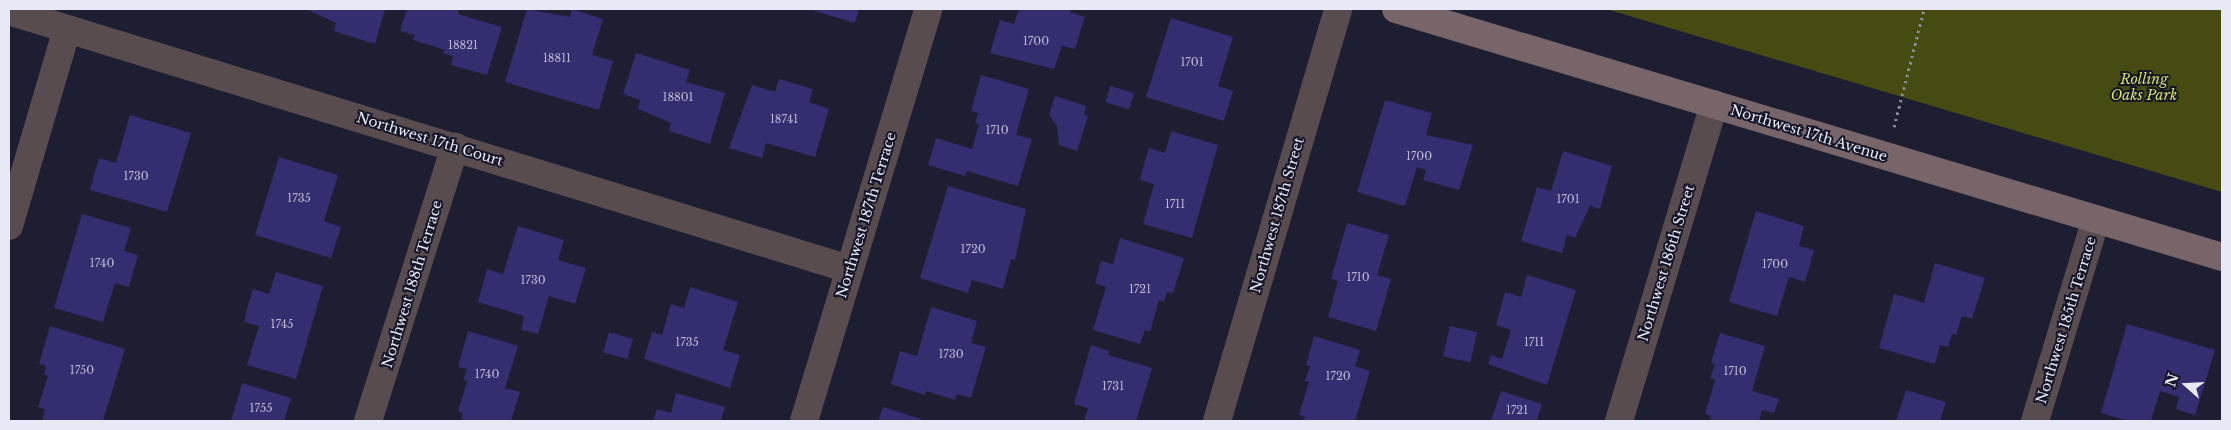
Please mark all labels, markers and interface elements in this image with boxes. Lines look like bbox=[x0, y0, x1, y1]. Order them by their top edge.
house number: 1700 bbox=[1023, 34, 1049, 48]
house number: 18821 bbox=[448, 38, 478, 52]
house number: 18811 bbox=[543, 51, 571, 65]
house number: 1701 bbox=[1180, 55, 1204, 69]
park label: Rolling Oaks Park bbox=[2111, 71, 2177, 104]
house number: 18801 bbox=[663, 90, 693, 104]
street label: Northwest 17th Avenue bbox=[1728, 101, 1890, 165]
street label: Northwest 17th Court bbox=[355, 109, 505, 169]
house number: 18741 bbox=[770, 112, 798, 126]
house number: 1710 bbox=[985, 123, 1009, 137]
street label: Northwest 187th Terrace bbox=[833, 130, 899, 300]
street label: Northwest 187th Street bbox=[1247, 135, 1307, 295]
house number: 1700 bbox=[1406, 149, 1432, 163]
house number: 1730 bbox=[123, 169, 149, 183]
street label: Northwest 186th Street bbox=[1634, 183, 1698, 343]
house number: 1735 bbox=[287, 191, 311, 205]
house number: 1701 bbox=[1556, 192, 1580, 206]
house number: 1711 bbox=[1165, 197, 1185, 211]
street label: Northwest 188th Terrace bbox=[378, 198, 446, 370]
street label: Northwest 185th Terrace bbox=[2033, 234, 2099, 406]
house number: 1720 bbox=[960, 242, 986, 256]
house number: 1740 bbox=[90, 256, 114, 270]
house number: 1700 bbox=[1762, 257, 1788, 271]
house number: 1710 bbox=[1346, 270, 1370, 284]
house number: 1730 bbox=[520, 273, 546, 287]
house number: 1721 bbox=[1129, 282, 1151, 296]
house number: 1745 bbox=[271, 317, 293, 331]
house number: 1735 bbox=[675, 335, 699, 349]
house number: 1711 bbox=[1524, 335, 1544, 349]
house number: 1730 bbox=[938, 347, 964, 361]
north arrow bbox=[2161, 360, 2211, 410]
house number: 1750 bbox=[70, 363, 94, 377]
house number: 1710 bbox=[1723, 364, 1747, 378]
house number: 1740 bbox=[475, 367, 499, 381]
house number: 1720 bbox=[1325, 369, 1351, 383]
text: N bbox=[2161, 371, 2182, 389]
house number: 1731 bbox=[1102, 379, 1124, 393]
house number: 1755 bbox=[250, 401, 272, 415]
house number: 1721 bbox=[1506, 403, 1528, 417]

